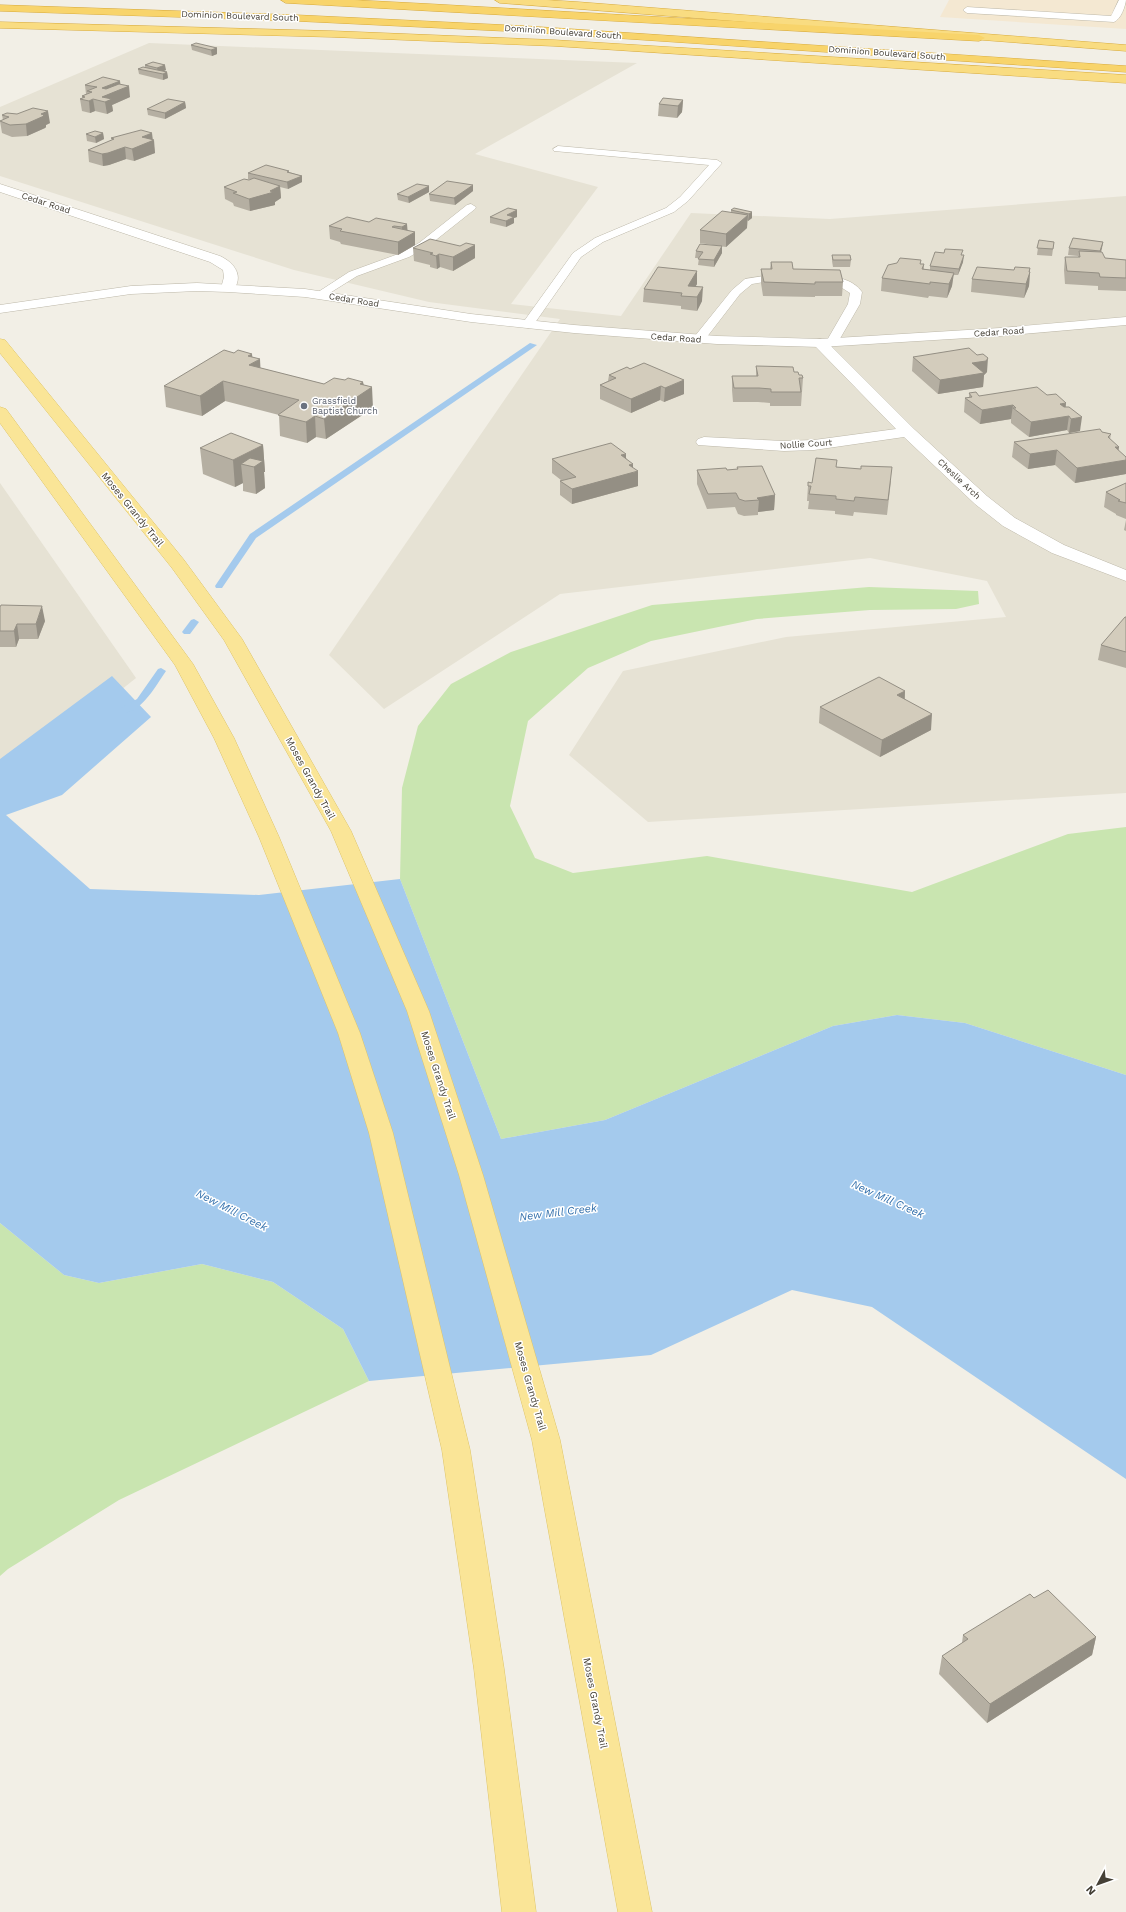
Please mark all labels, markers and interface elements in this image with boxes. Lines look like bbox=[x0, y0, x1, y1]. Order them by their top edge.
street label: Dominion Boulevard South bbox=[181, 9, 299, 23]
street label: Dominion Boulevard South bbox=[504, 23, 622, 41]
street label: Dominion Boulevard South bbox=[828, 44, 946, 62]
street label: Cedar Road bbox=[20, 190, 72, 216]
street label: Cedar Road bbox=[328, 291, 380, 309]
street label: Cedar Road bbox=[973, 325, 1025, 339]
street label: Cedar Road bbox=[650, 331, 702, 345]
place label: Grassfield Baptist Church bbox=[312, 396, 378, 416]
marker: Grassfield Baptist Church bbox=[299, 401, 309, 411]
street label: Nollie Court bbox=[780, 437, 833, 451]
street label: Cheslie Arch bbox=[936, 457, 982, 501]
street label: Moses Grandy Trail bbox=[99, 470, 166, 549]
street label: Moses Grandy Trail bbox=[283, 735, 338, 821]
street label: Moses Grandy Trail bbox=[419, 1030, 458, 1121]
water label: New Mill Creek bbox=[849, 1178, 927, 1222]
water label: New Mill Creek bbox=[194, 1187, 270, 1234]
water label: New Mill Creek bbox=[518, 1201, 599, 1224]
street label: Moses Grandy Trail bbox=[513, 1340, 549, 1432]
street label: Moses Grandy Trail bbox=[581, 1657, 610, 1749]
north arrow bbox=[1078, 1864, 1118, 1904]
text: N bbox=[1083, 1883, 1098, 1898]

